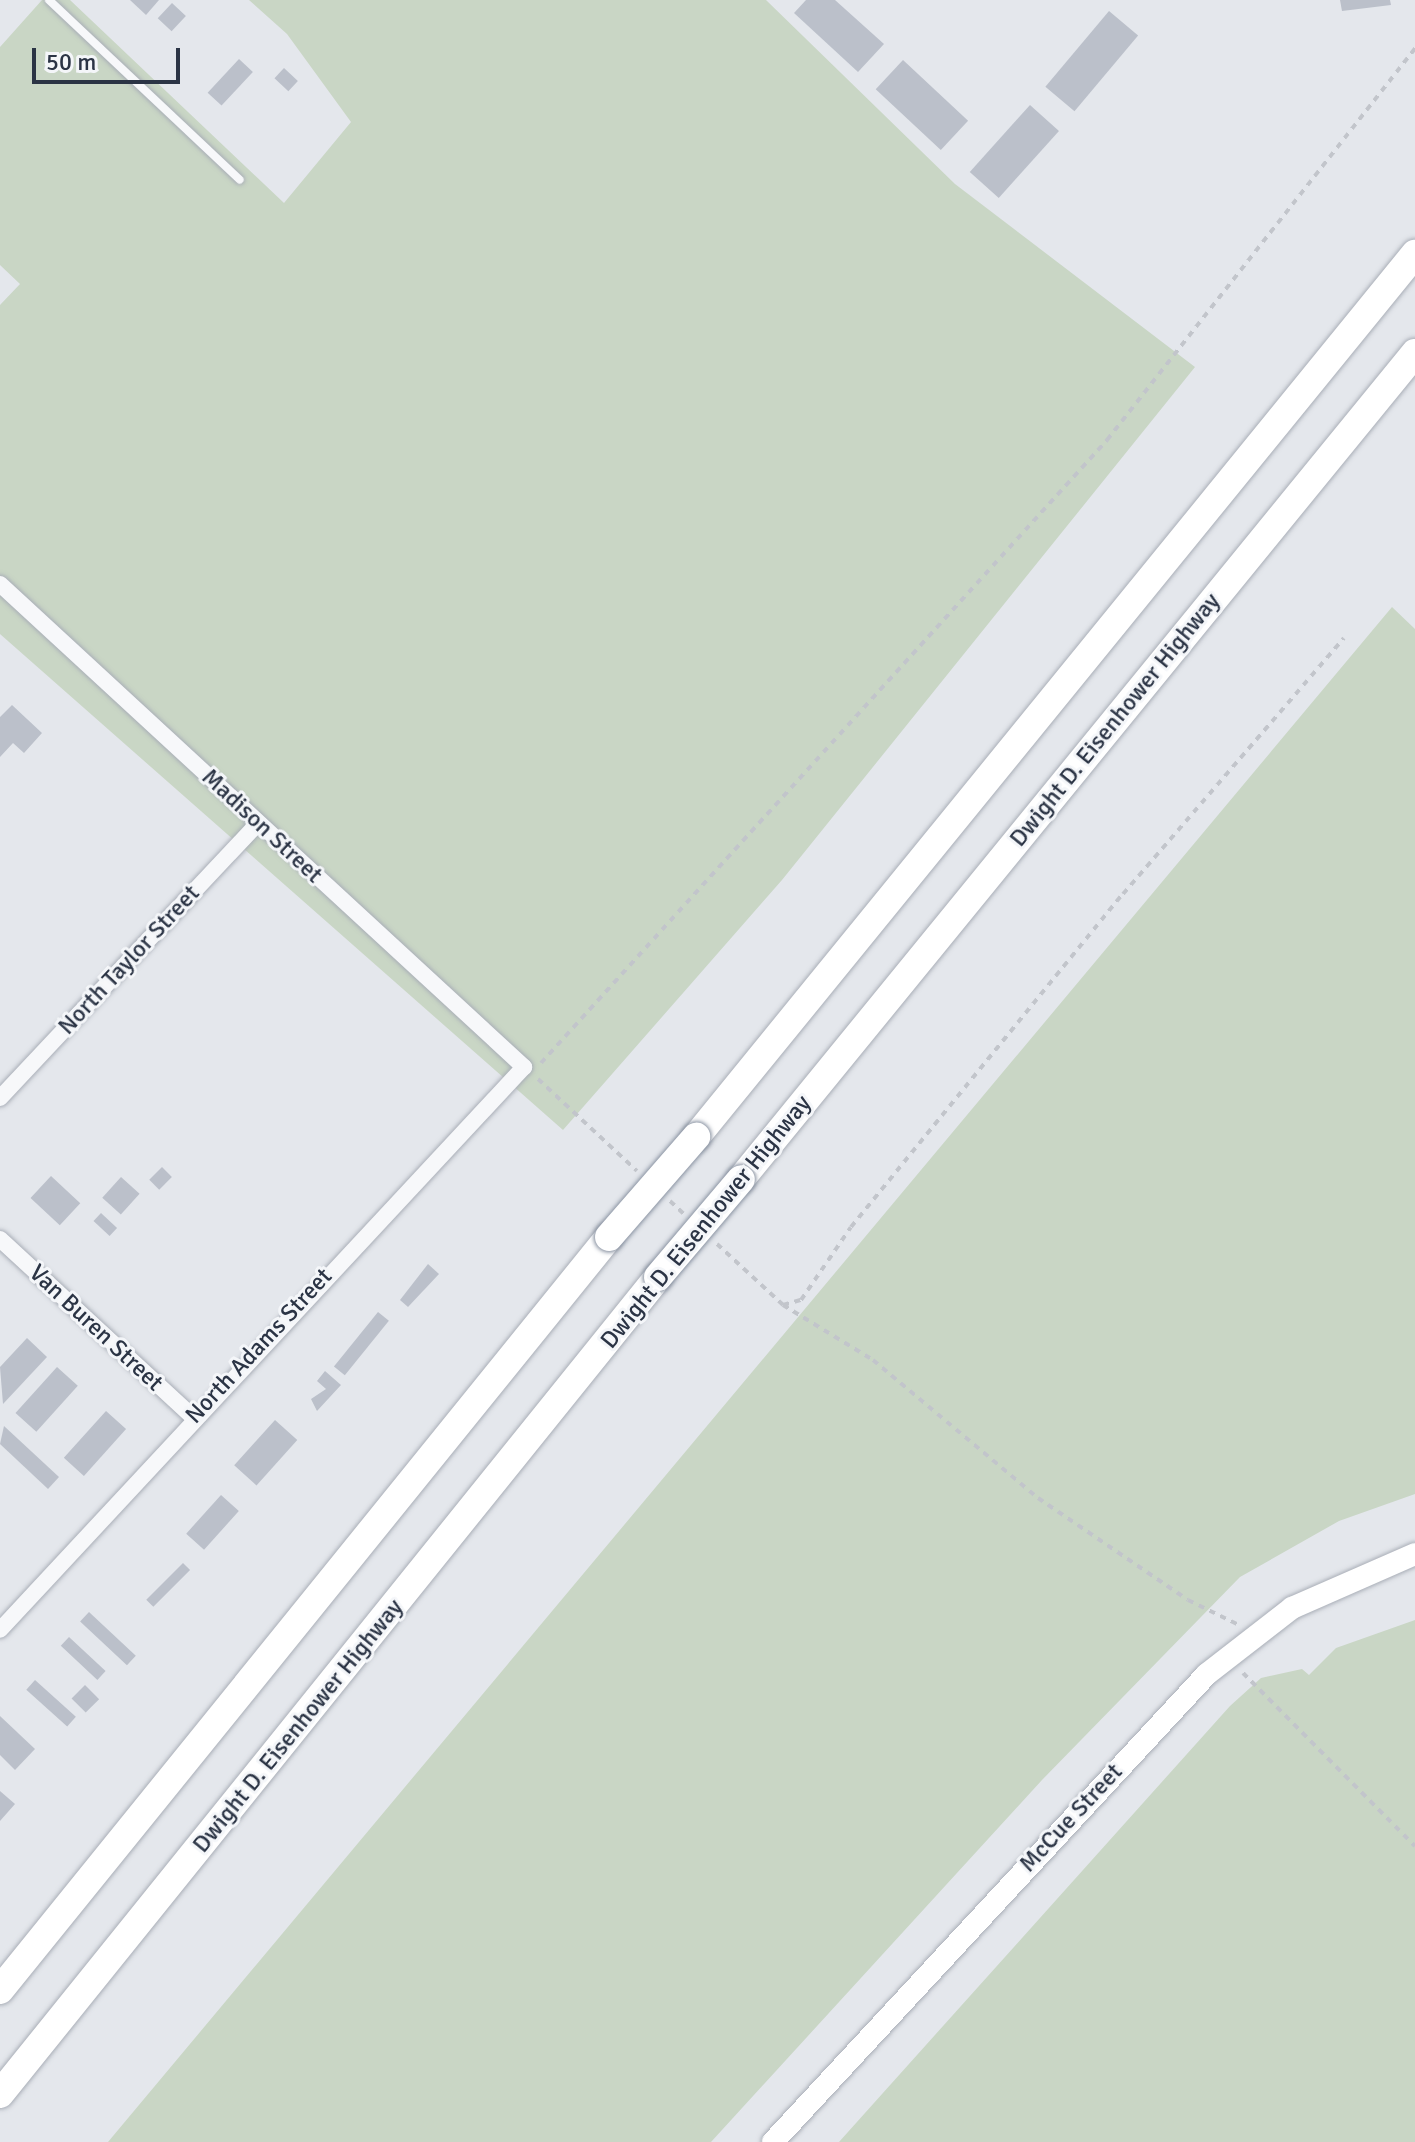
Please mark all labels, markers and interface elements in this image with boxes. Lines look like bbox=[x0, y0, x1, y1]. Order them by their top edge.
scale bar bbox=[36, 32, 184, 82]
text: 50 m bbox=[46, 47, 96, 77]
street label: Dwight D. Eisenhower Highway bbox=[1004, 587, 1226, 853]
street label: Madison Street bbox=[196, 763, 328, 889]
street label: North Taylor Street bbox=[52, 879, 206, 1041]
street label: Dwight D. Eisenhower Highway bbox=[595, 1089, 817, 1355]
street label: Van Buren Street bbox=[23, 1259, 169, 1397]
street label: North Adams Street bbox=[180, 1262, 338, 1430]
street label: Dwight D. Eisenhower Highway bbox=[187, 1593, 409, 1859]
street label: McCue Street bbox=[1013, 1758, 1129, 1878]

